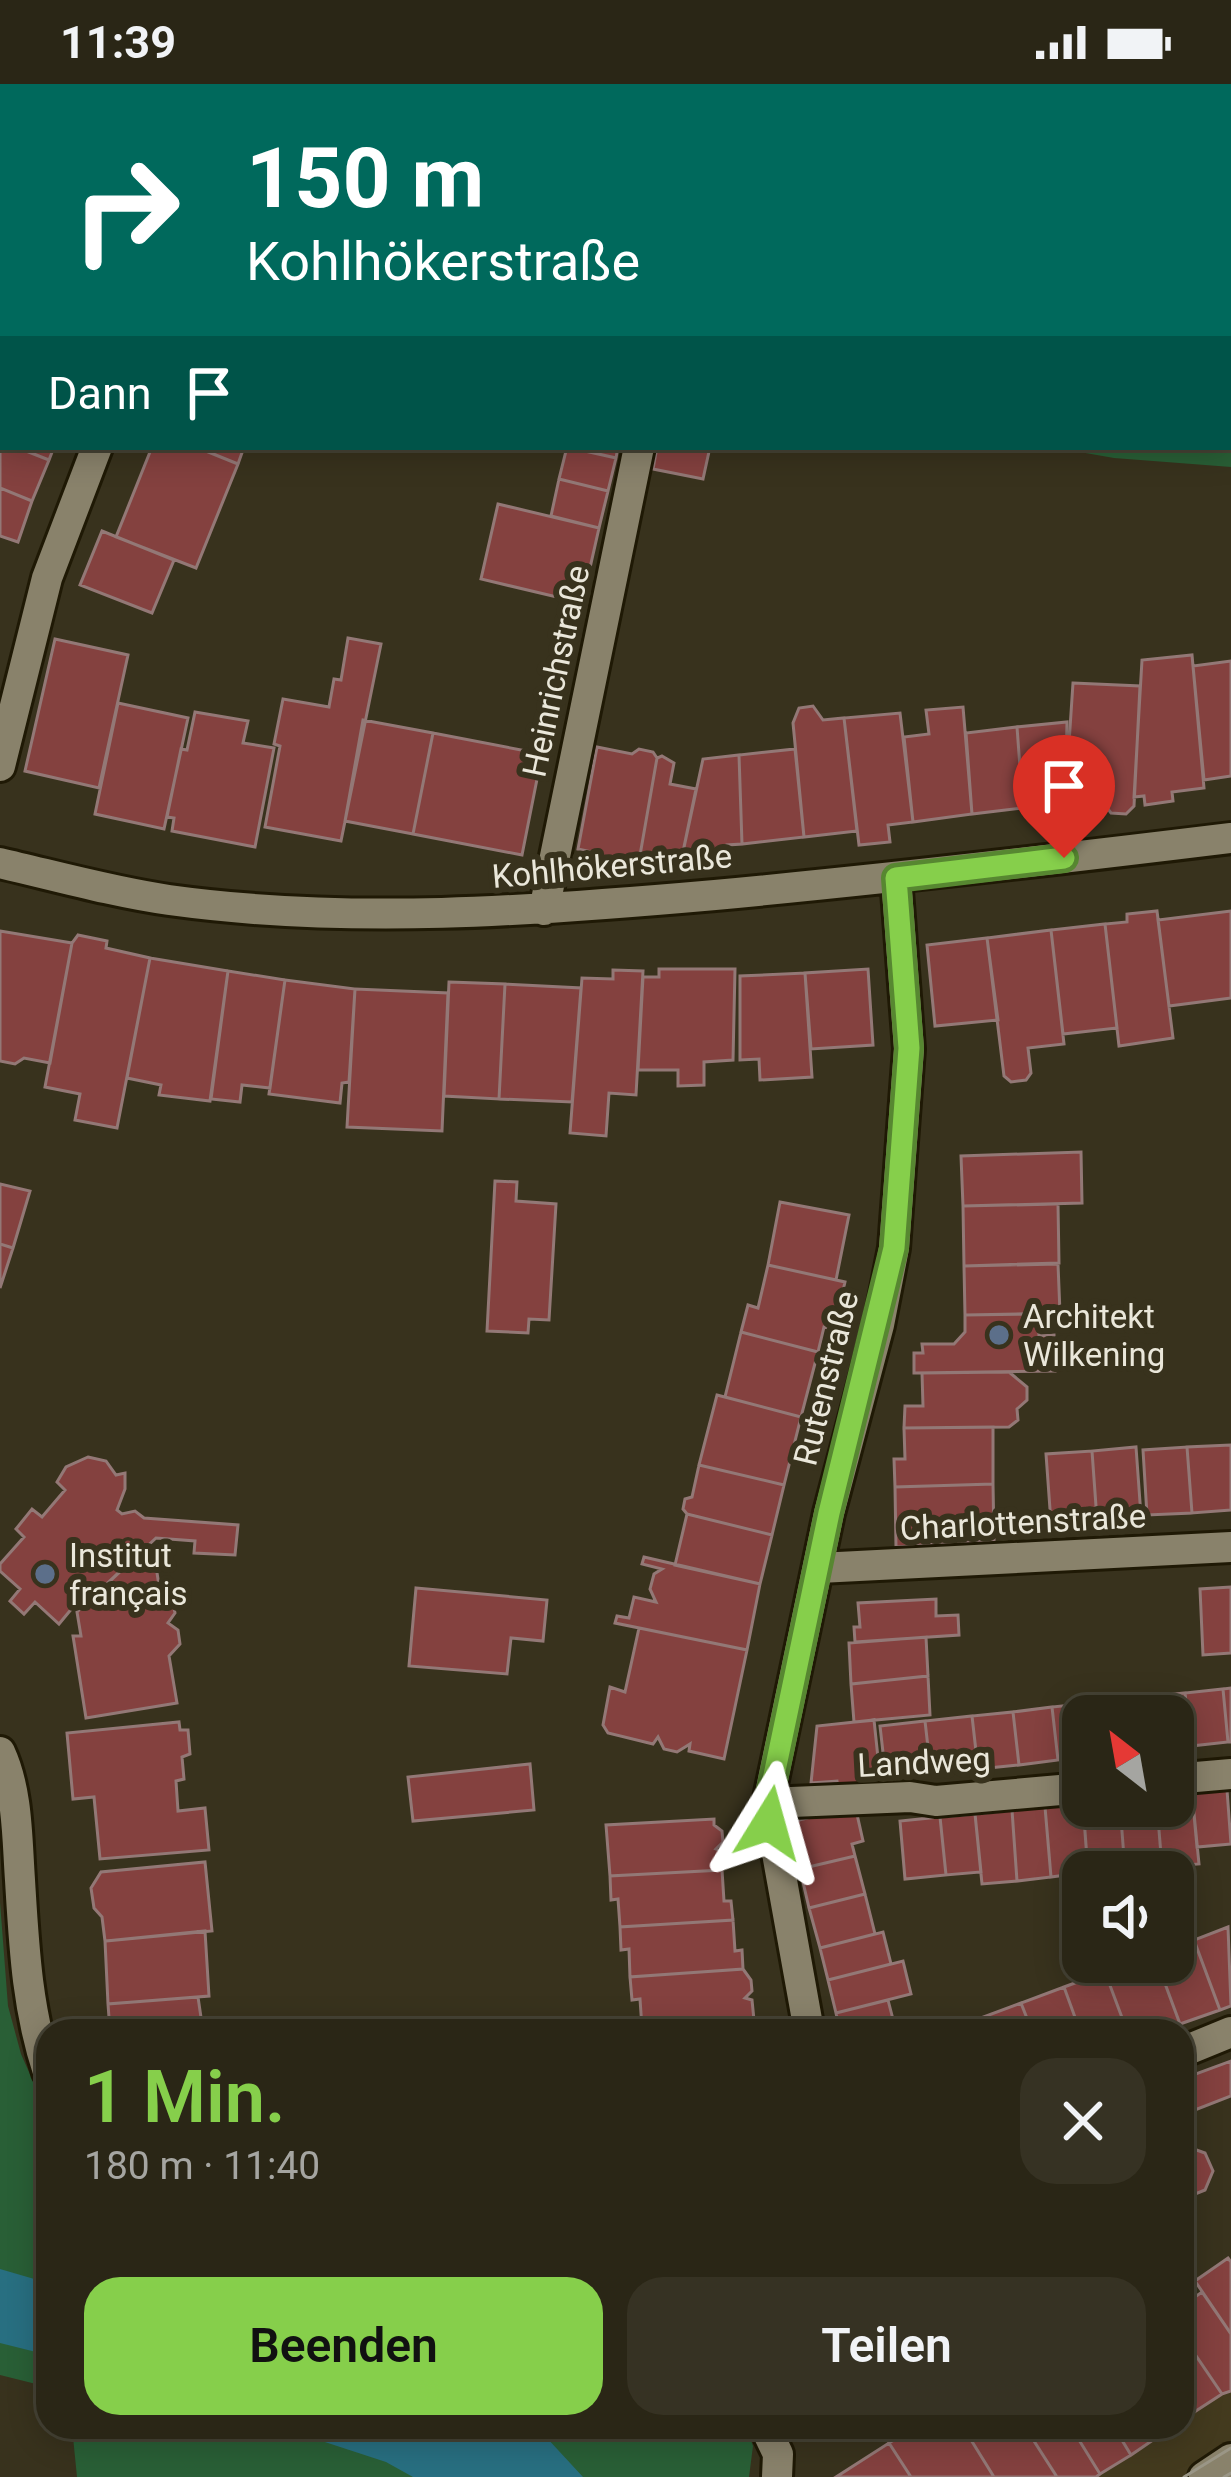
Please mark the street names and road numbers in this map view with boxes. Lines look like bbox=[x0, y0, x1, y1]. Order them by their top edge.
street label: Heinrichstraße bbox=[515, 562, 597, 780]
street label: Kohlhökerstraße bbox=[490, 836, 734, 896]
street label: Rutenstraße bbox=[785, 1287, 867, 1469]
street label: Charlottenstraße bbox=[899, 1496, 1147, 1548]
street label: Landweg bbox=[856, 1739, 992, 1785]

